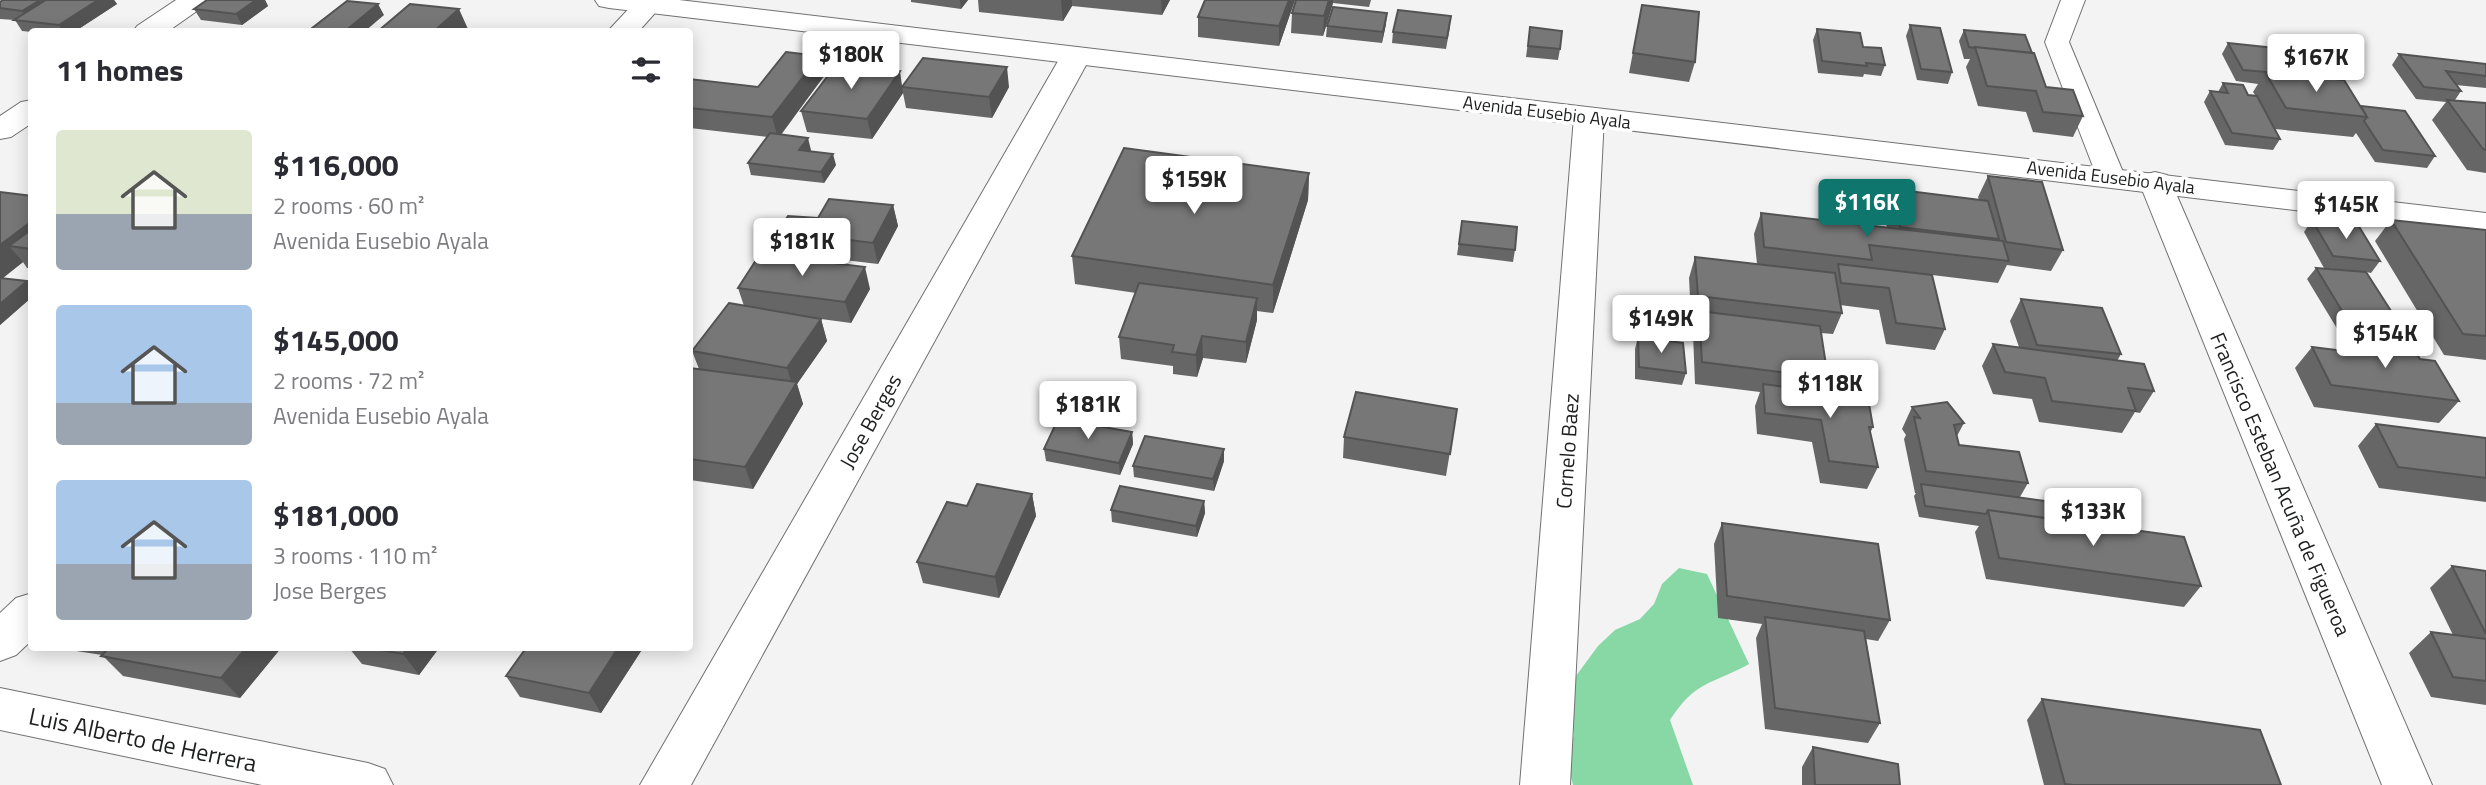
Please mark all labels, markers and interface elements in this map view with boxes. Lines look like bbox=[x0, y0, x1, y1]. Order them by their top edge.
pin: $180K bbox=[802, 32, 900, 91]
pin: $167K bbox=[2267, 34, 2365, 94]
text: $180K bbox=[818, 36, 884, 71]
text: $167K bbox=[2283, 39, 2349, 74]
text: 11 homes bbox=[56, 47, 183, 93]
icon: filters bbox=[627, 51, 665, 89]
street label: Avenida Eusebio Ayala bbox=[1462, 88, 1632, 136]
text: $116,000 bbox=[273, 142, 399, 188]
street label: Avenida Eusebio Ayala bbox=[2026, 153, 2196, 201]
pin: $159K bbox=[1145, 156, 1243, 216]
icon: home bbox=[112, 158, 196, 242]
text: $159K bbox=[1161, 161, 1227, 196]
pin: $116K bbox=[1818, 180, 1916, 239]
pin: $145K bbox=[2297, 182, 2395, 241]
text: $116K bbox=[1834, 184, 1900, 219]
text: $145K bbox=[2313, 186, 2379, 221]
text: 2 rooms · 60 m² bbox=[273, 188, 424, 223]
pin: $181K bbox=[753, 218, 851, 278]
text: Avenida Eusebio Ayala bbox=[273, 223, 489, 258]
text: $181K bbox=[769, 223, 835, 258]
pin: $149K bbox=[1612, 296, 1710, 355]
text: $149K bbox=[1628, 300, 1694, 335]
pin: $154K bbox=[2336, 310, 2434, 370]
text: $154K bbox=[2352, 315, 2418, 350]
text: $145,000 bbox=[273, 317, 399, 363]
street label: Francisco Esteban Acuña de Figueroa bbox=[2202, 327, 2360, 641]
icon: home bbox=[112, 333, 196, 417]
pin: $118K bbox=[1781, 360, 1879, 420]
text: 2 rooms · 72 m² bbox=[273, 363, 424, 398]
text: $118K bbox=[1797, 365, 1863, 400]
street label: Jose Berges bbox=[831, 368, 909, 474]
pin: $181K bbox=[1039, 382, 1137, 441]
text: $181K bbox=[1055, 386, 1121, 421]
street label: Cornelo Baez bbox=[1547, 392, 1587, 510]
text: Avenida Eusebio Ayala bbox=[273, 398, 489, 433]
pin: $133K bbox=[2044, 489, 2142, 548]
text: $181,000 bbox=[273, 492, 399, 538]
text: $133K bbox=[2060, 493, 2126, 528]
icon: home bbox=[112, 508, 196, 592]
text: 3 rooms · 110 m² bbox=[273, 538, 437, 573]
text: Jose Berges bbox=[273, 573, 387, 608]
street label: Luis Alberto de Herrera bbox=[26, 697, 260, 781]

